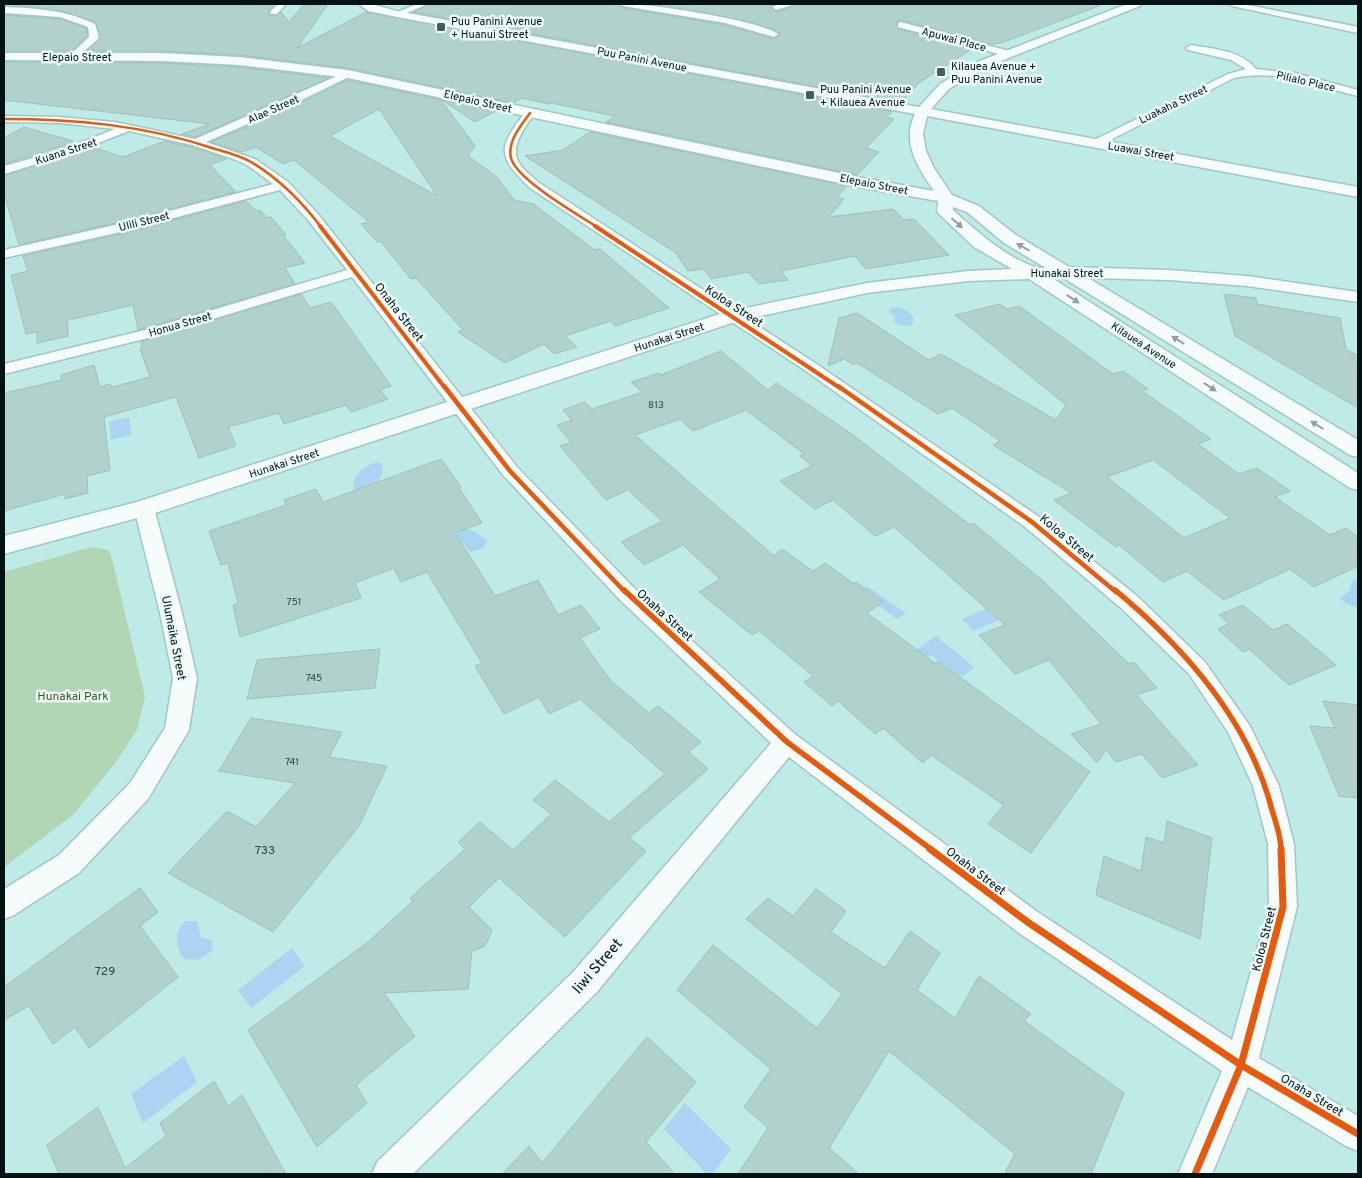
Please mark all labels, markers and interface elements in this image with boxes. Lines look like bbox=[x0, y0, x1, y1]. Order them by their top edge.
place label: Puu Panini Avenue + Huanui Street bbox=[451, 15, 542, 42]
marker: Puu Panini Avenue + Huanui Street bbox=[435, 21, 447, 33]
street label: Apuwai Place bbox=[920, 25, 988, 55]
street label: Puu Panini Avenue bbox=[596, 44, 688, 76]
street label: Elepaio Street bbox=[42, 51, 112, 65]
place label: Kilauea Avenue + Puu Panini Avenue bbox=[951, 60, 1042, 87]
marker: Kilauea Avenue + Puu Panini Avenue bbox=[935, 66, 947, 78]
street label: Pilialo Place bbox=[1275, 68, 1337, 96]
street label: Luakaha Street bbox=[1137, 82, 1210, 128]
place label: Puu Panini Avenue + Kilauea Avenue bbox=[820, 83, 911, 110]
street label: Elepaio Street bbox=[442, 87, 513, 117]
marker: Puu Panini Avenue + Kilauea Avenue bbox=[804, 89, 816, 101]
street label: Alae Street bbox=[245, 92, 301, 128]
street label: Kuana Street bbox=[34, 135, 99, 169]
street label: Luawai Street bbox=[1106, 139, 1175, 165]
street label: Elepaio Street bbox=[838, 171, 909, 198]
street label: Ulili Street bbox=[117, 209, 171, 235]
one-way arrow bbox=[951, 217, 963, 229]
one-way arrow bbox=[1015, 243, 1030, 251]
street label: Hunakai Street bbox=[1030, 267, 1104, 281]
street label: Onaha Street bbox=[370, 280, 426, 345]
street label: Koloa Street bbox=[701, 282, 766, 332]
one-way arrow bbox=[1066, 295, 1080, 304]
street label: Honua Street bbox=[147, 309, 213, 341]
street label: Kilauea Avenue bbox=[1108, 319, 1179, 372]
street label: Hunakai Street bbox=[632, 320, 706, 356]
one-way arrow bbox=[1172, 335, 1185, 344]
one-way arrow bbox=[1203, 383, 1216, 392]
house number: 813 bbox=[648, 399, 664, 412]
one-way arrow bbox=[1310, 420, 1323, 429]
street label: Hunakai Street bbox=[247, 446, 321, 482]
street label: Koloa Street bbox=[1036, 511, 1097, 566]
street label: Onaha Street bbox=[633, 586, 696, 645]
street label: Ulumaika Street bbox=[157, 594, 189, 682]
house number: 751 bbox=[286, 596, 302, 609]
house number: 745 bbox=[306, 672, 322, 685]
park label: Hunakai Park bbox=[37, 689, 109, 705]
house number: 741 bbox=[285, 756, 299, 769]
house number: 733 bbox=[255, 843, 275, 859]
street label: Onaha Street bbox=[942, 844, 1009, 900]
street label: Koloa Street bbox=[1249, 905, 1281, 973]
street label: Iiwi Street bbox=[569, 935, 627, 999]
house number: 729 bbox=[95, 964, 115, 980]
street label: Onaha Street bbox=[1277, 1071, 1346, 1121]

